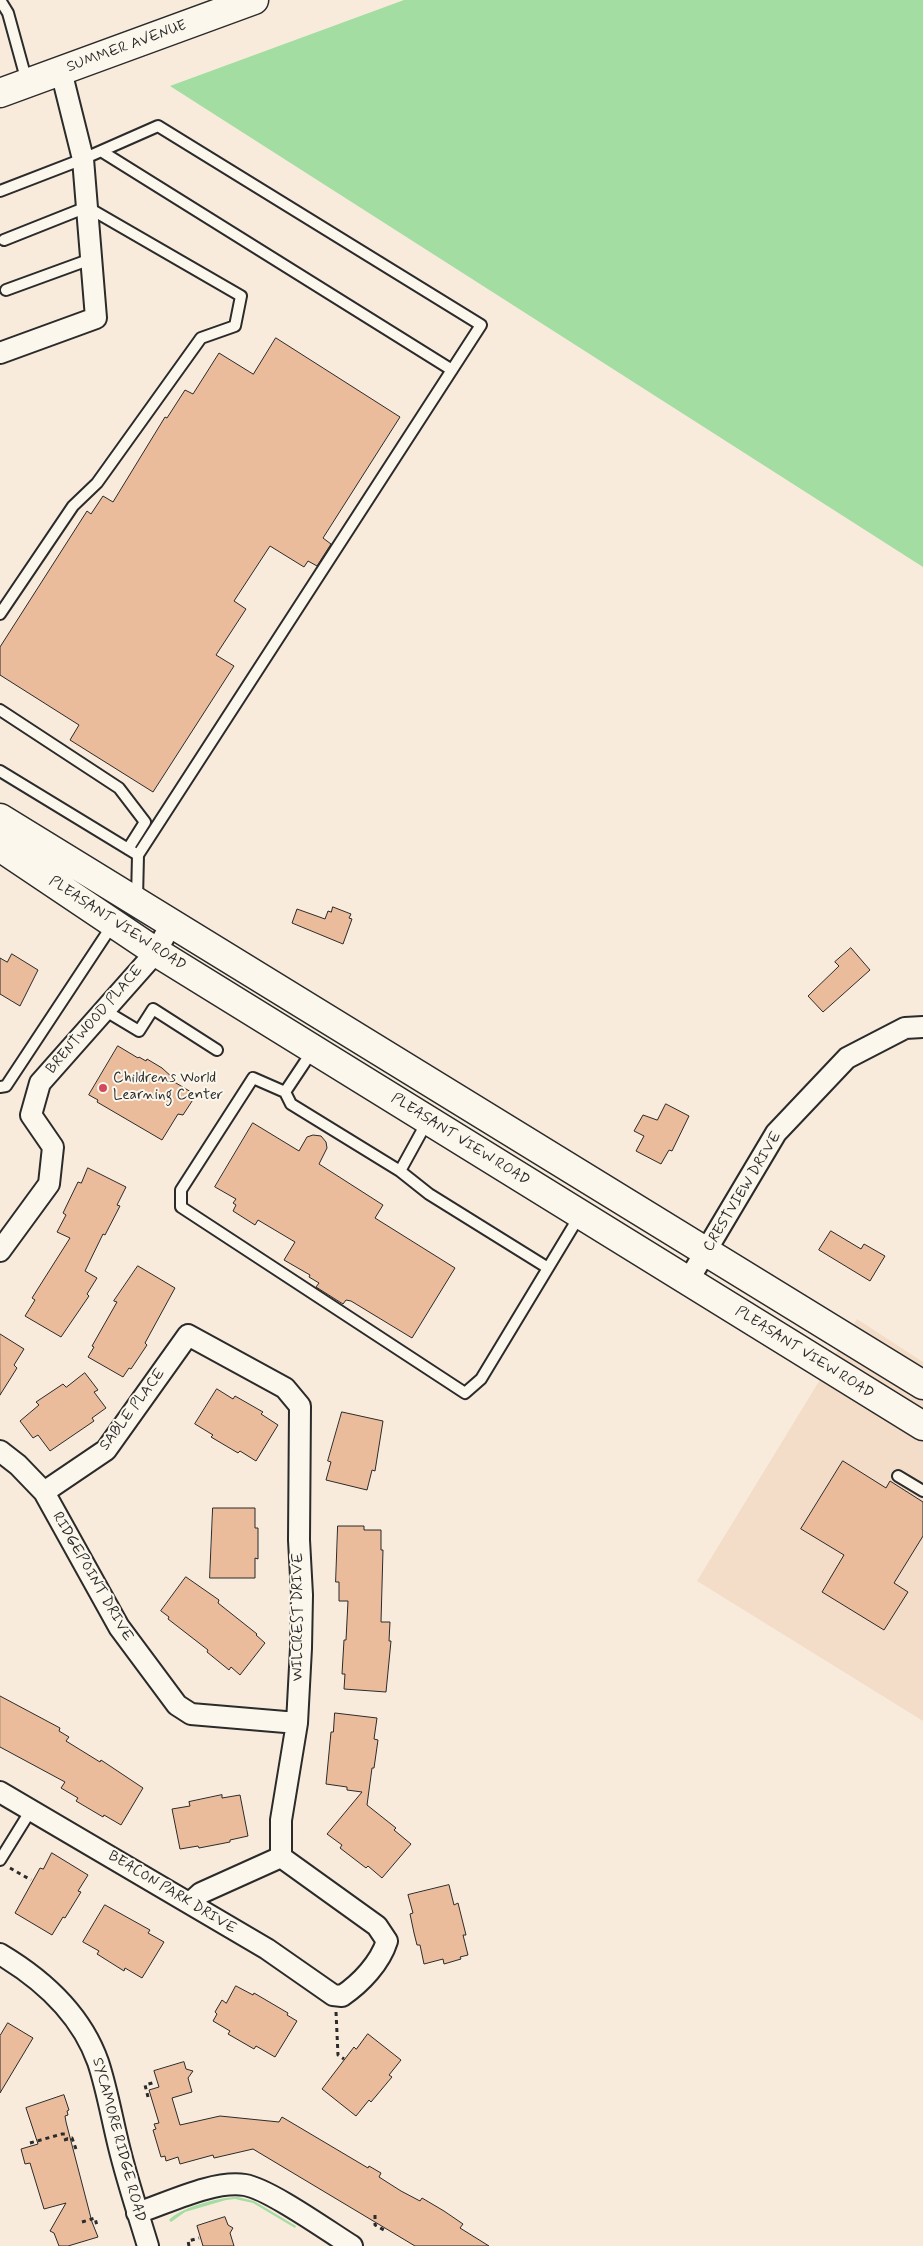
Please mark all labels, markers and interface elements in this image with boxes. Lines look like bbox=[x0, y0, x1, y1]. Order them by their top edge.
street label: SUMMER AVENUE bbox=[65, 17, 189, 77]
street label: PLEASANT VIEW ROAD bbox=[45, 873, 189, 975]
street label: BRENTWOOD PLACE bbox=[43, 962, 147, 1078]
place label: Childrens World Learning Center bbox=[113, 1070, 223, 1105]
marker: Childrens World Learning Center bbox=[97, 1082, 109, 1094]
street label: PLEASANT VIEW ROAD bbox=[387, 1090, 533, 1190]
street label: CRESTVIEW DRIVE bbox=[700, 1129, 786, 1255]
street label: PLEASANT VIEW ROAD bbox=[731, 1303, 877, 1403]
street label: SABLE PLACE bbox=[96, 1366, 170, 1454]
street label: RIDGEPOINT DRIVE bbox=[48, 1509, 136, 1645]
street label: WILCREST DRIVE bbox=[290, 1553, 308, 1681]
street label: BEACON PARK DRIVE bbox=[105, 1848, 239, 1938]
street label: SYCAMORE RIDGE ROAD bbox=[87, 2056, 149, 2224]

